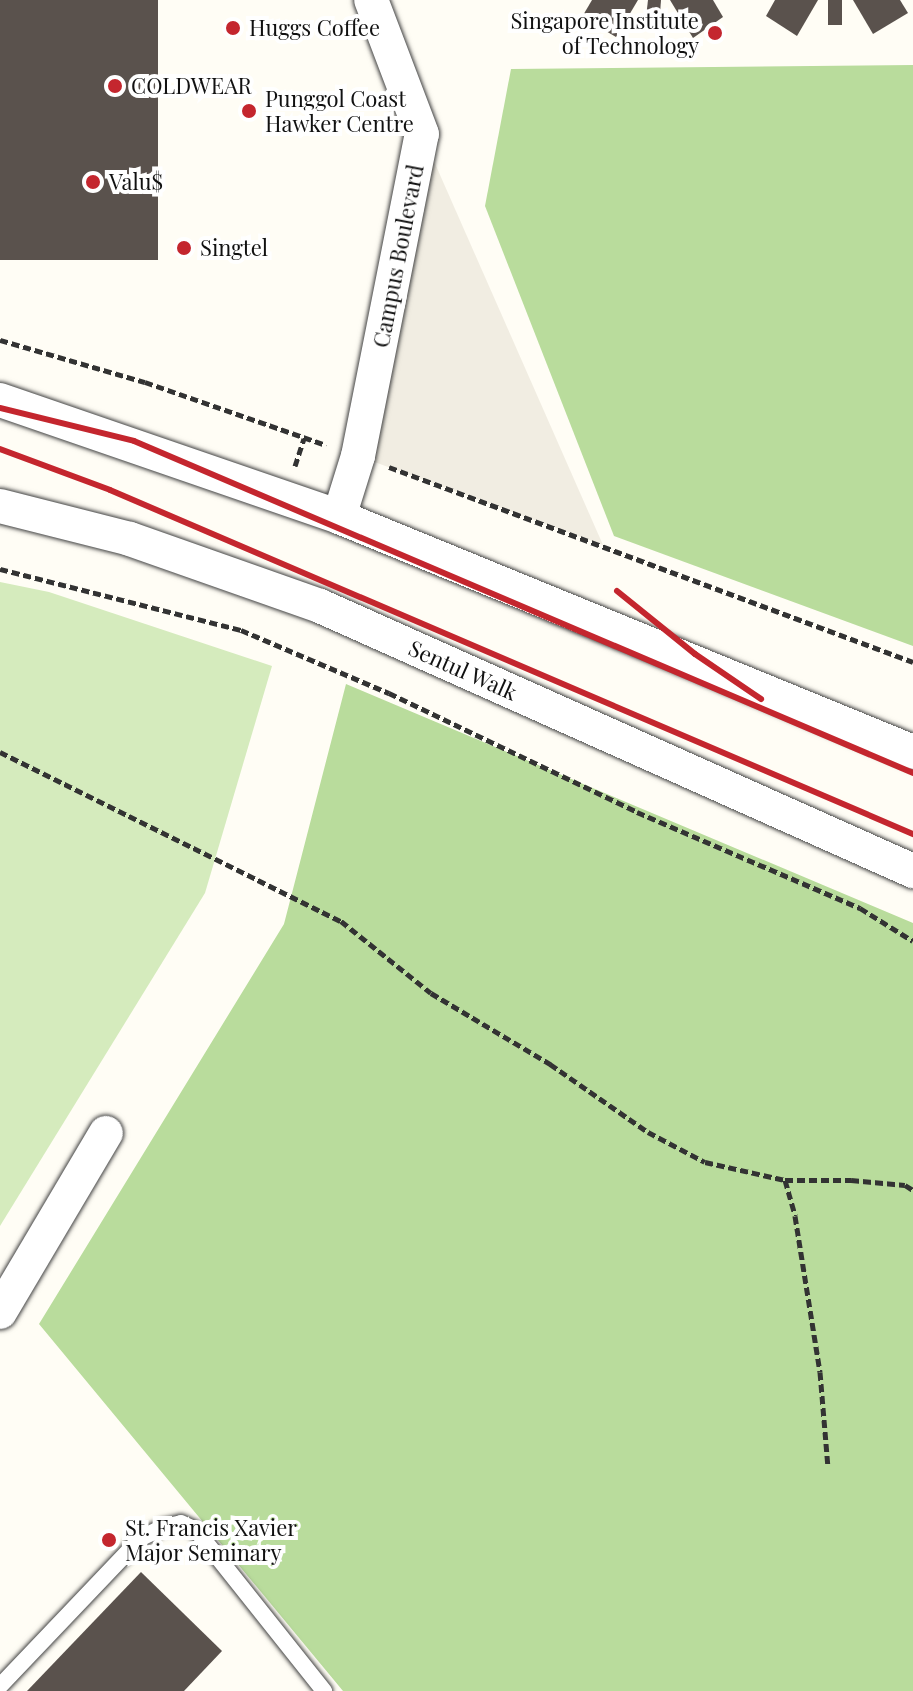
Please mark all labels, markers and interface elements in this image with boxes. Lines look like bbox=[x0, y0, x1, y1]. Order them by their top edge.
place label: Singapore Institute of Technology bbox=[510, 7, 699, 58]
place label: Huggs Coffee bbox=[249, 15, 380, 41]
marker: Huggs Coffee bbox=[224, 19, 242, 37]
marker: Singapore Institute of Technology bbox=[706, 24, 724, 42]
place label: COLDWEAR bbox=[131, 73, 252, 99]
marker: COLDWEAR bbox=[106, 77, 124, 95]
place label: Punggol Coast Hawker Centre bbox=[265, 85, 414, 136]
marker: Punggol Coast Hawker Centre bbox=[240, 102, 258, 120]
street label: Campus Boulevard bbox=[367, 162, 429, 350]
place label: Valu$ bbox=[109, 169, 163, 195]
marker: Valu$ bbox=[84, 173, 102, 191]
place label: Singtel bbox=[200, 235, 268, 261]
marker: Singtel bbox=[175, 239, 193, 257]
street label: Sentul Walk bbox=[404, 634, 522, 706]
place label: St. Francis Xavier Major Seminary bbox=[125, 1514, 297, 1566]
marker: St. Francis Xavier Major Seminary bbox=[100, 1531, 118, 1549]

